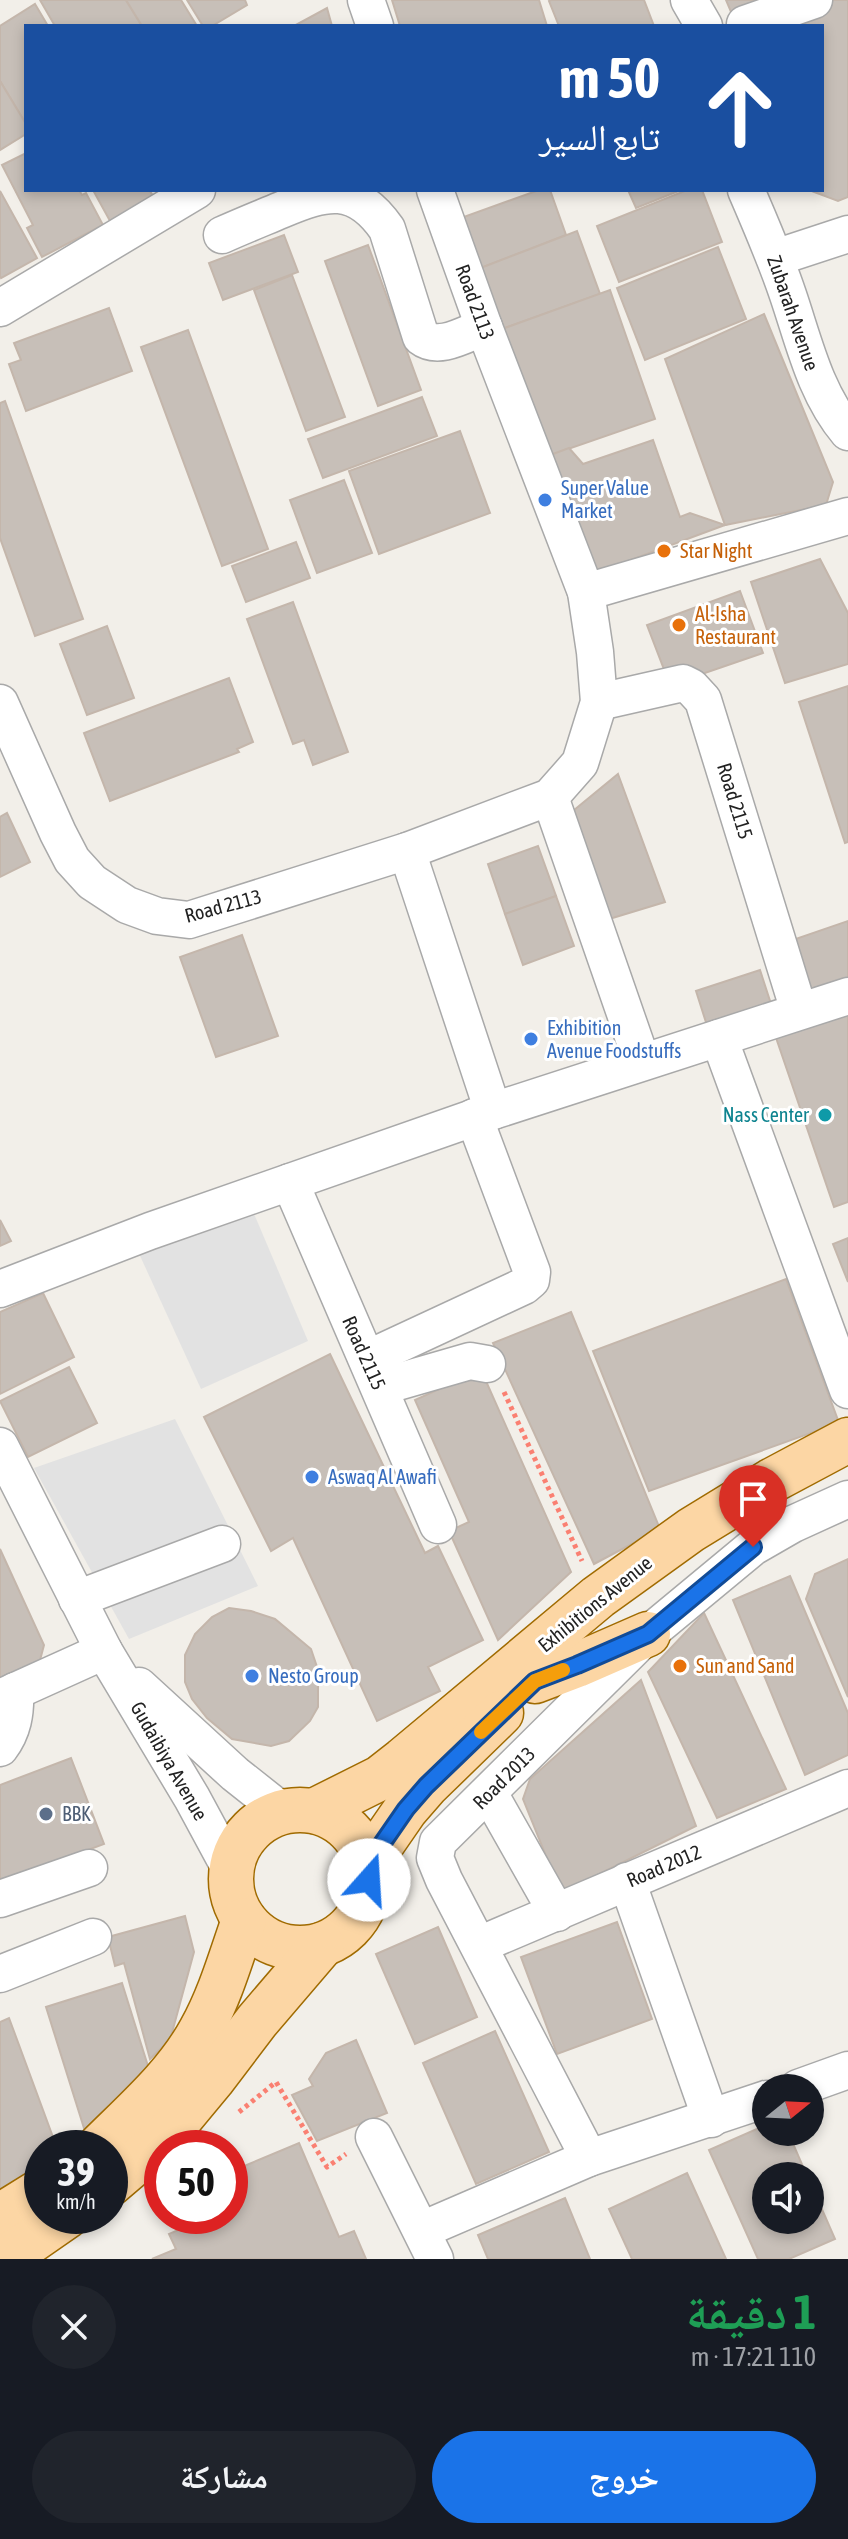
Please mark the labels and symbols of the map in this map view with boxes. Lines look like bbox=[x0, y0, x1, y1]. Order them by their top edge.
street label: Zubarah Avenue bbox=[763, 252, 824, 373]
street label: Road 2113 bbox=[451, 261, 500, 343]
place label: Super Value Market bbox=[561, 476, 649, 522]
marker: Super Value Market bbox=[536, 491, 554, 509]
place label: Star Night bbox=[680, 539, 753, 562]
marker: Star Night bbox=[655, 542, 673, 560]
place label: Al-Isha Restaurant bbox=[695, 602, 776, 648]
marker: Al-Isha Restaurant bbox=[670, 616, 688, 634]
street label: Road 2115 bbox=[713, 760, 758, 842]
street label: Road 2113 bbox=[182, 884, 264, 927]
place label: Exhibition Avenue Foodstuffs bbox=[547, 1016, 681, 1062]
marker: Exhibition Avenue Foodstuffs bbox=[522, 1030, 540, 1048]
place label: Nass Center bbox=[723, 1103, 810, 1126]
marker: Nass Center bbox=[816, 1106, 834, 1124]
street label: Road 2115 bbox=[338, 1312, 391, 1393]
place label: Aswaq Al Awafi bbox=[328, 1465, 437, 1488]
pin bbox=[719, 1465, 787, 1547]
marker: Aswaq Al Awafi bbox=[303, 1468, 321, 1486]
street label: Exhibitions Avenue bbox=[533, 1551, 656, 1656]
place label: Sun and Sand bbox=[696, 1654, 795, 1677]
marker: Sun and Sand bbox=[671, 1657, 689, 1675]
place label: Nesto Group bbox=[268, 1664, 359, 1687]
marker: Nesto Group bbox=[243, 1667, 261, 1685]
street label: Gudaibiya Avenue bbox=[126, 1697, 213, 1824]
street label: Road 2013 bbox=[468, 1742, 540, 1814]
place label: BBK bbox=[62, 1802, 91, 1825]
marker: BBK bbox=[37, 1805, 55, 1823]
position arrow bbox=[327, 1838, 411, 1922]
street label: Road 2012 bbox=[623, 1840, 704, 1891]
north arrow bbox=[752, 2074, 824, 2146]
speed limit sign: 50 bbox=[144, 2130, 248, 2234]

